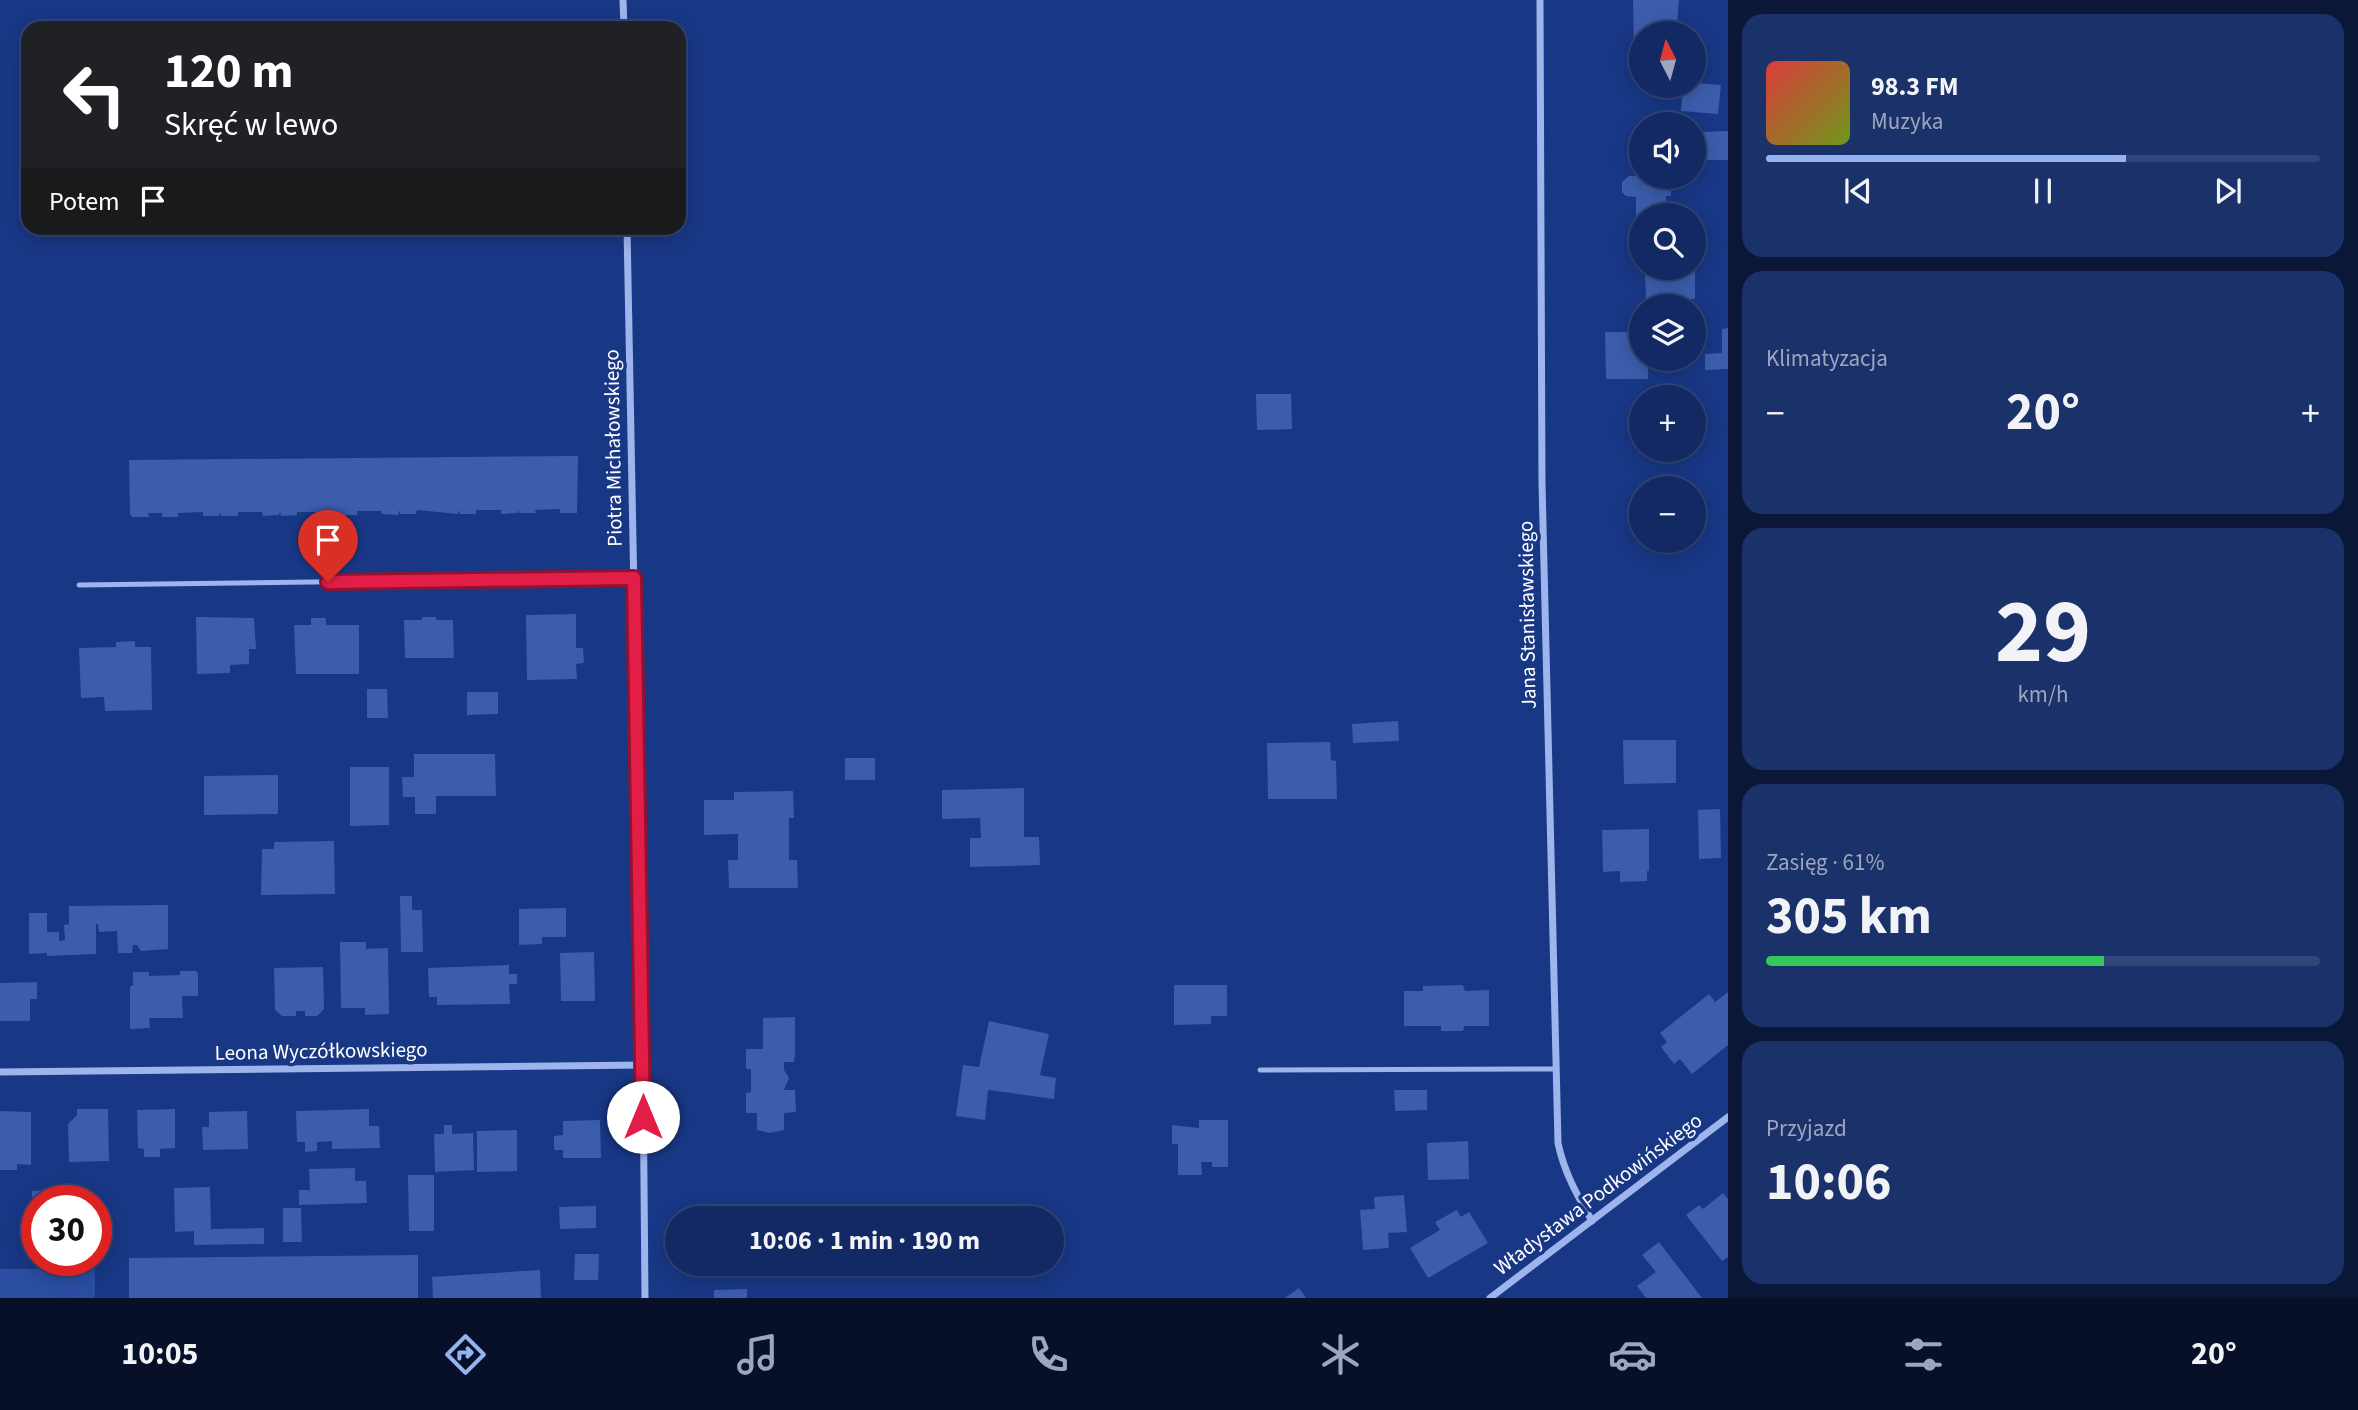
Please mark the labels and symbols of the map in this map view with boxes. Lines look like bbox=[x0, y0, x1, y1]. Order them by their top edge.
north arrow bbox=[1629, 21, 1706, 98]
street label: Piotra Michałowskiego bbox=[596, 349, 630, 547]
pin bbox=[298, 510, 358, 582]
street label: Jana Stanisławskiego bbox=[1510, 520, 1544, 710]
street label: Leona Wyczółkowskiego bbox=[214, 1034, 428, 1068]
position arrow bbox=[606, 1080, 680, 1154]
street label: Władysława Podkowińskiego bbox=[1488, 1106, 1708, 1282]
speed limit sign: 30 bbox=[21, 1185, 112, 1276]

